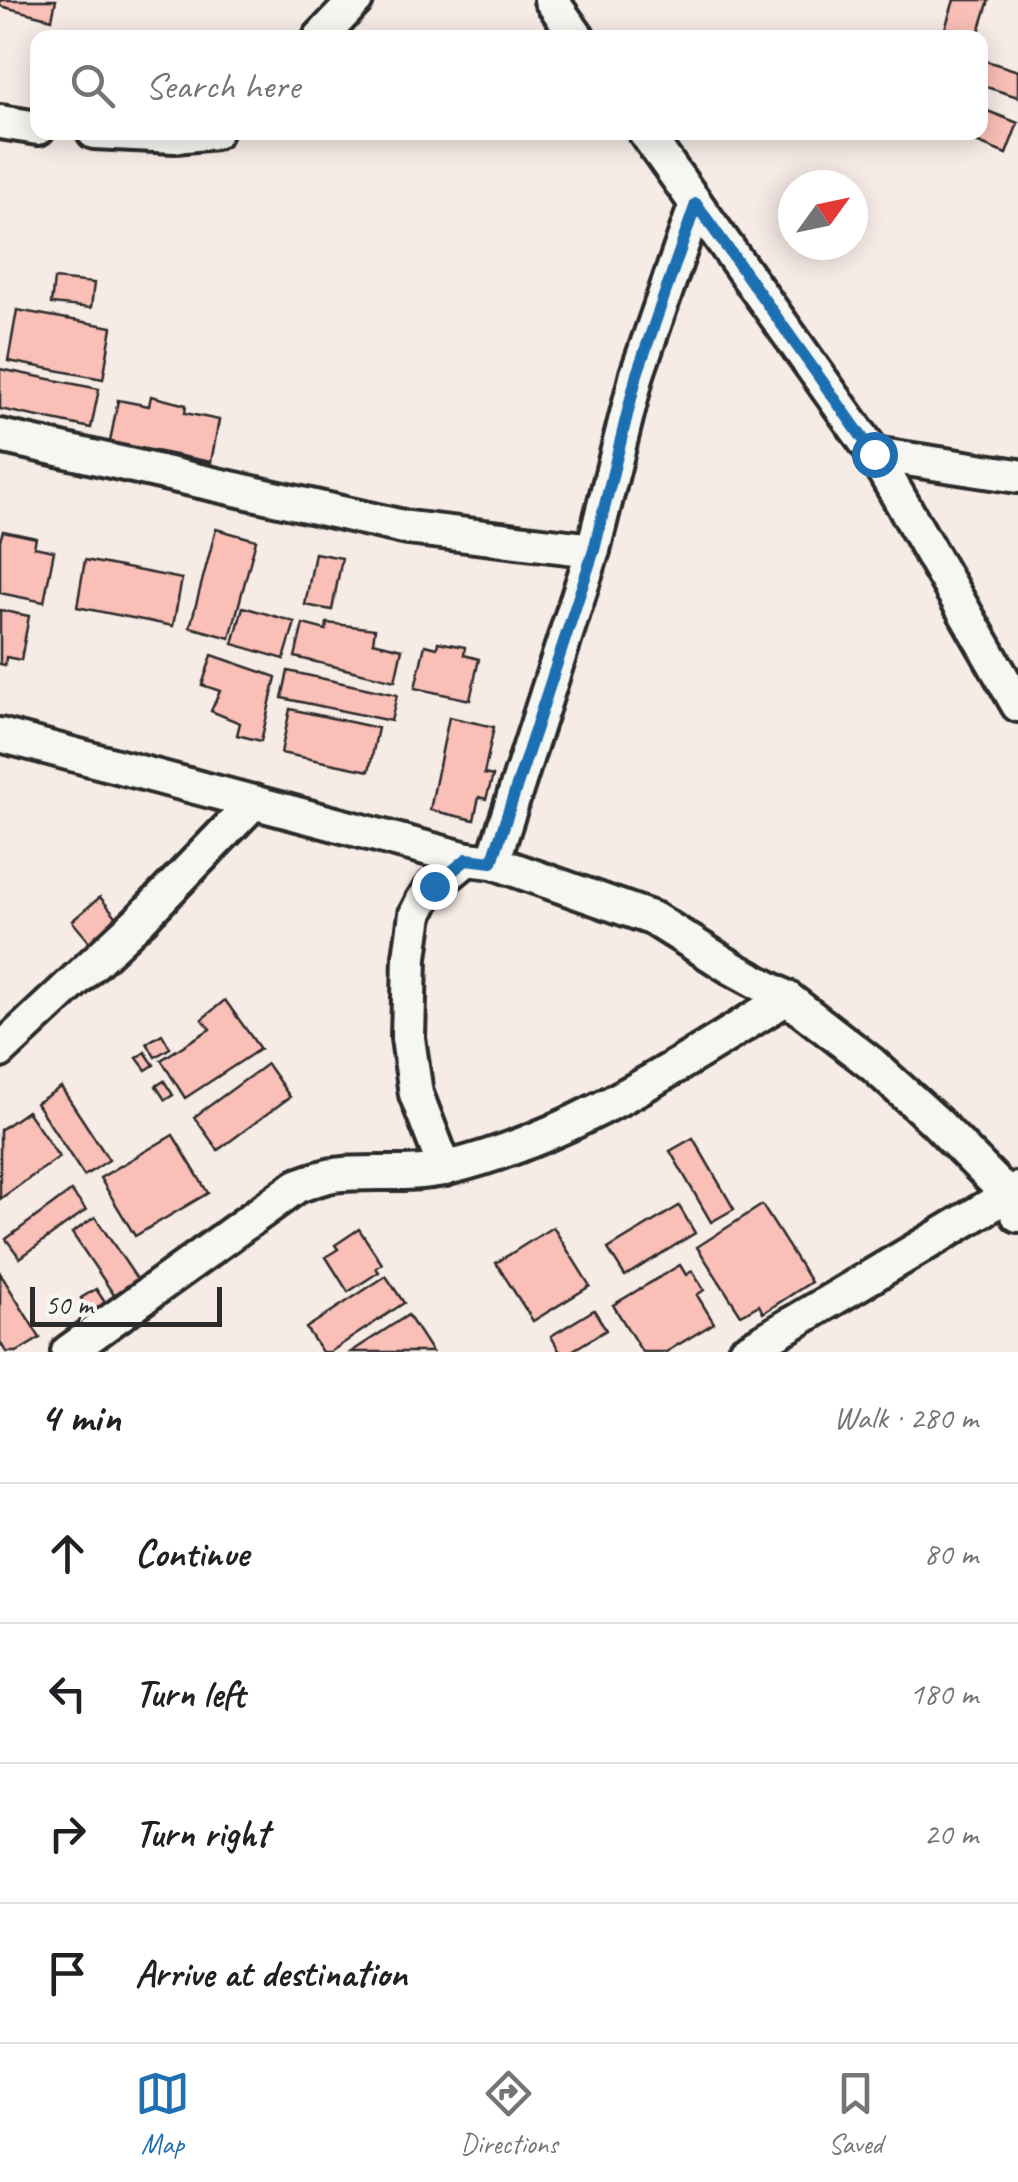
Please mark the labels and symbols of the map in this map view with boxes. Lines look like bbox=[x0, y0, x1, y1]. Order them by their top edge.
north arrow bbox=[778, 170, 868, 260]
route start bbox=[852, 432, 898, 478]
route end bbox=[412, 864, 458, 910]
scale bar bbox=[30, 1282, 222, 1326]

